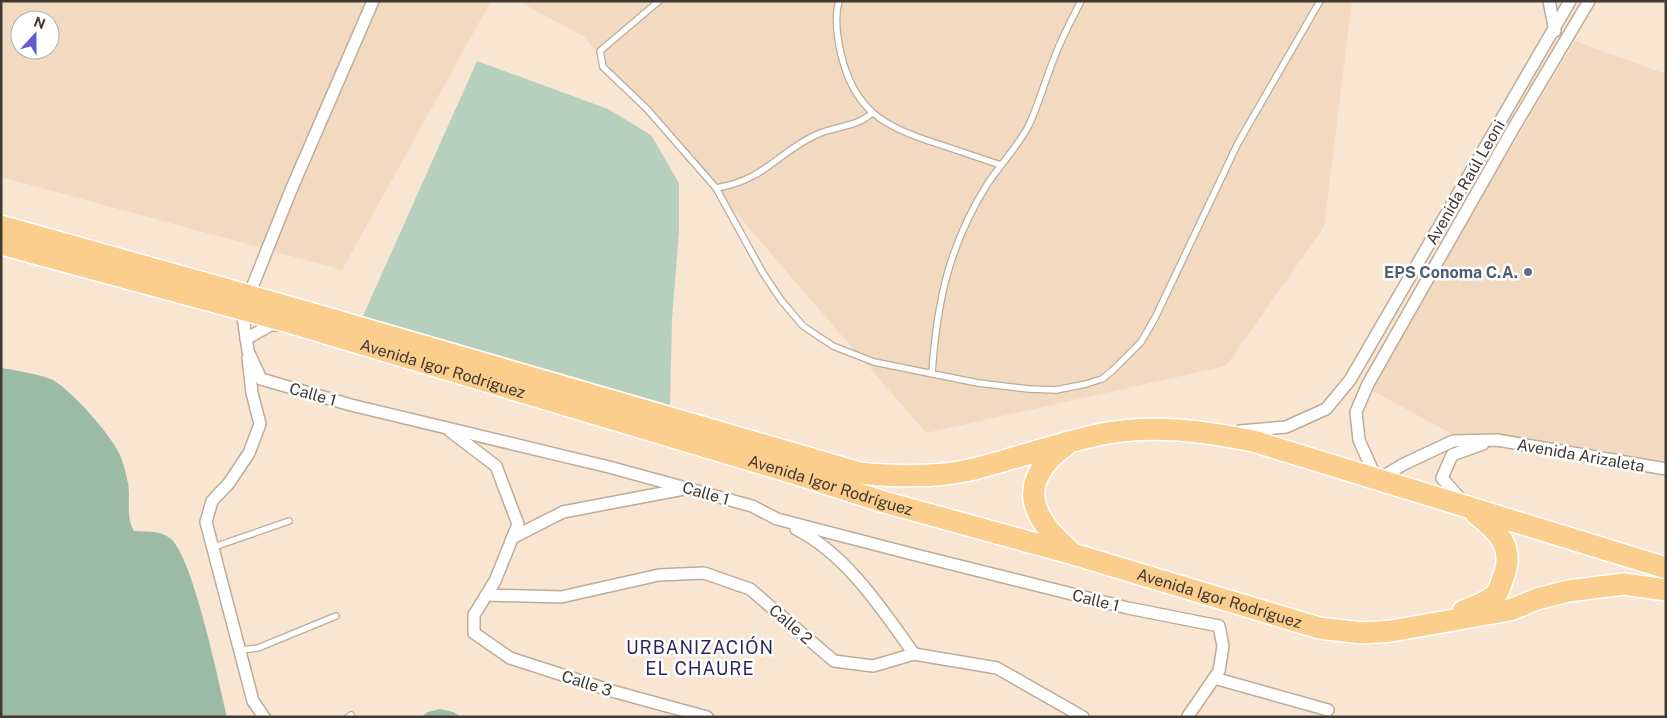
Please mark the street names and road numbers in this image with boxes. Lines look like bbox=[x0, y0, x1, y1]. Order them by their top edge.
street label: Avenida Raúl Leoni bbox=[1422, 117, 1509, 248]
street label: Avenida Igor Rodríguez bbox=[358, 335, 528, 402]
street label: Calle 1 bbox=[287, 379, 339, 410]
street label: Avenida Arizaleta bbox=[1516, 435, 1646, 476]
street label: Avenida Igor Rodríguez bbox=[746, 451, 915, 520]
street label: Calle 1 bbox=[680, 478, 732, 509]
street label: Avenida Igor Rodríguez bbox=[1135, 565, 1304, 632]
street label: Calle 1 bbox=[1070, 585, 1122, 616]
street label: Calle 2 bbox=[765, 600, 816, 648]
street label: Calle 3 bbox=[559, 666, 614, 701]

